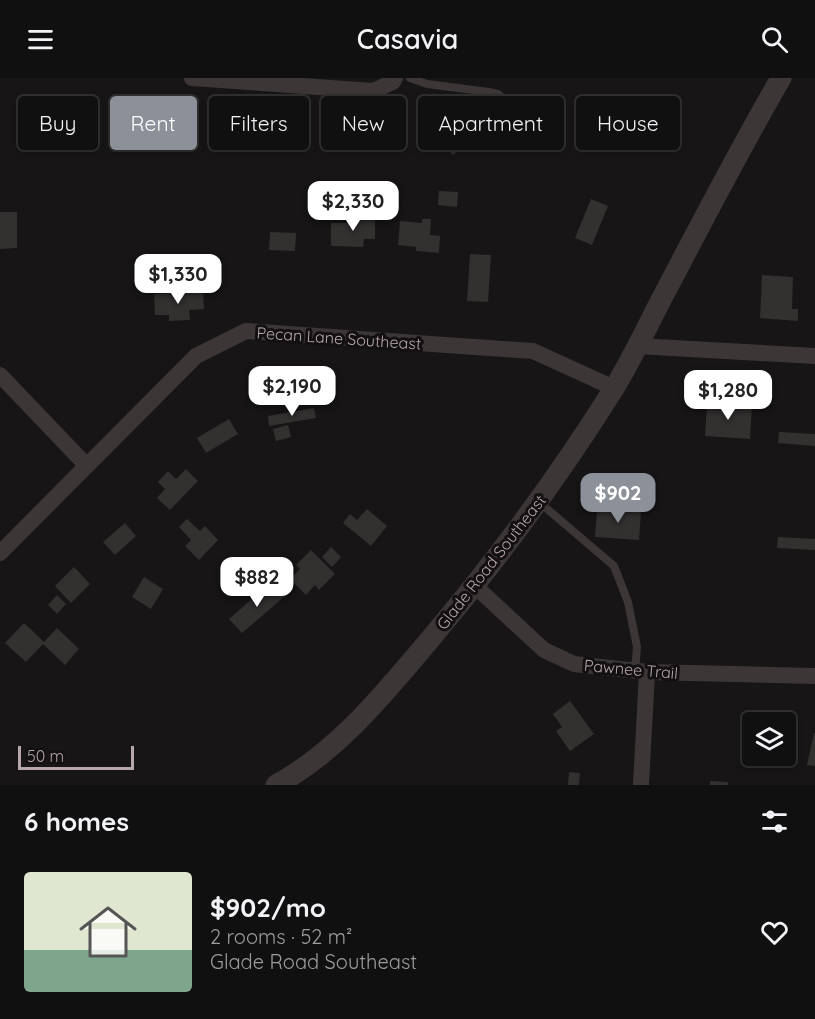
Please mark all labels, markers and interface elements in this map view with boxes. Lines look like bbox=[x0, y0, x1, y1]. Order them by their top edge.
text: Casavia bbox=[357, 22, 458, 56]
icon: menu bbox=[24, 23, 57, 56]
icon: search bbox=[758, 23, 791, 56]
chip: Buy bbox=[18, 96, 98, 150]
chip: Rent bbox=[110, 96, 197, 150]
chip: Filters bbox=[209, 96, 309, 150]
chip: New bbox=[321, 96, 406, 150]
chip: Apartment bbox=[418, 96, 564, 150]
chip: House bbox=[576, 96, 680, 150]
pin: $2,330 bbox=[304, 181, 402, 232]
text: $2,330 bbox=[322, 188, 384, 213]
pin: $1,330 bbox=[129, 254, 227, 305]
text: $1,330 bbox=[149, 261, 207, 286]
street label: Pecan Lane Southeast bbox=[256, 322, 422, 354]
pin: $2,190 bbox=[243, 366, 341, 417]
pin: $1,280 bbox=[679, 370, 777, 421]
text: $2,190 bbox=[263, 373, 321, 398]
text: $1,280 bbox=[698, 377, 758, 402]
pin: $902 bbox=[582, 473, 654, 524]
text: $902 bbox=[595, 480, 641, 505]
street label: Glade Road Southeast bbox=[432, 491, 550, 633]
pin: $882 bbox=[221, 557, 293, 608]
text: $882 bbox=[234, 564, 280, 589]
street label: Pawnee Trail bbox=[583, 655, 679, 683]
map controls bbox=[742, 712, 796, 766]
button: layers bbox=[742, 712, 796, 766]
scale bar bbox=[18, 743, 134, 770]
text: 50 m bbox=[27, 746, 64, 766]
text: 6 homes bbox=[24, 805, 129, 838]
icon: filters bbox=[758, 805, 791, 838]
text: $902/mo bbox=[210, 891, 326, 924]
icon: home bbox=[72, 896, 144, 968]
icon: heart bbox=[758, 916, 791, 949]
text: 2 rooms · 52 m² bbox=[210, 924, 352, 949]
text: Glade Road Southeast bbox=[210, 949, 417, 974]

